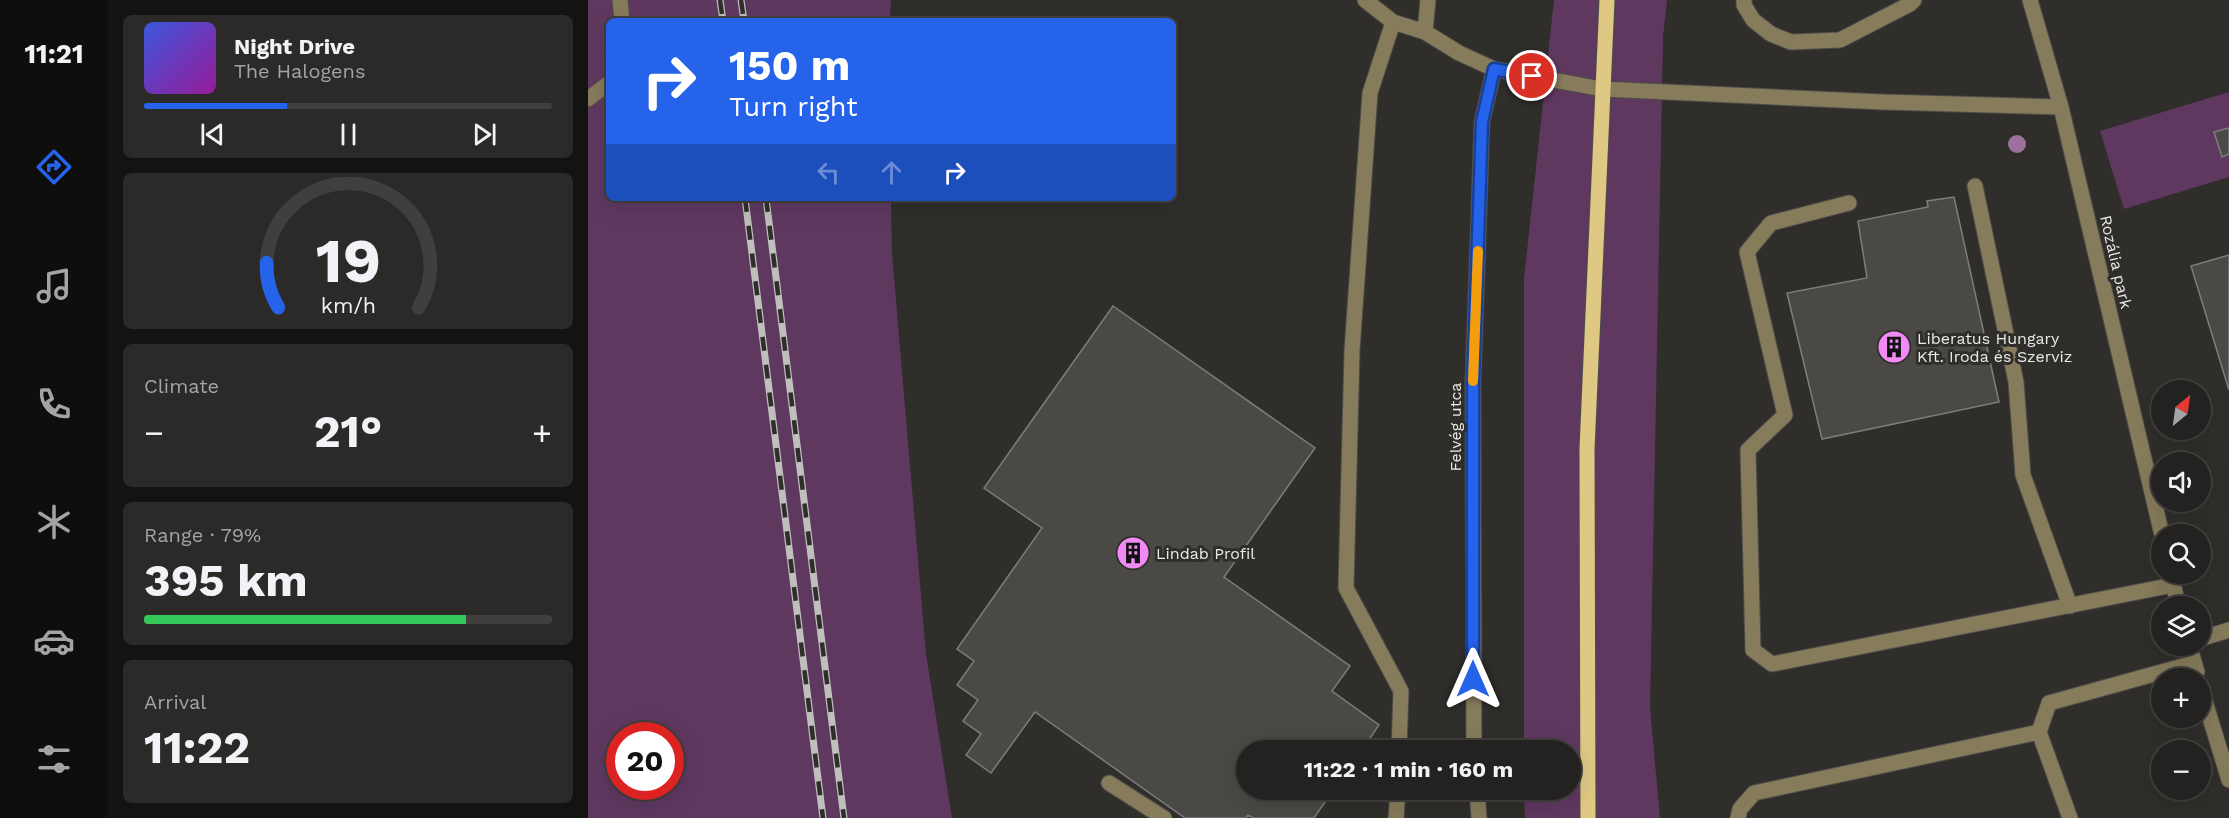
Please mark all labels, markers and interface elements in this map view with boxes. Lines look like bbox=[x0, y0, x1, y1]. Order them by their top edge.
text: Night Drive bbox=[234, 34, 355, 59]
text: 11:21 bbox=[24, 38, 84, 70]
text: 150 m bbox=[729, 41, 850, 90]
icon: right bbox=[630, 42, 708, 120]
pin bbox=[1506, 50, 1557, 101]
text: The Halogens bbox=[234, 59, 366, 83]
icon: arrive bbox=[1515, 59, 1548, 92]
text: Turn right bbox=[729, 91, 858, 123]
icon: previous bbox=[196, 118, 229, 151]
icon: pause bbox=[332, 118, 365, 151]
icon: next bbox=[468, 118, 501, 151]
icon: directions bbox=[33, 146, 75, 188]
icon: left bbox=[812, 156, 845, 189]
icon: ahead bbox=[875, 156, 908, 189]
icon: right bbox=[938, 156, 971, 189]
street label: Rozália park bbox=[2096, 213, 2136, 311]
text: 19 bbox=[315, 224, 381, 297]
icon: music bbox=[33, 265, 75, 307]
text: km/h bbox=[320, 293, 376, 318]
building icon: Liberatus Hungary Kft. Iroda és Szerviz bbox=[1876, 329, 1912, 365]
place label: Liberatus Hungary Kft. Iroda és Szerviz bbox=[1917, 329, 2072, 366]
text: Climate bbox=[144, 374, 219, 398]
north arrow bbox=[2151, 380, 2211, 440]
map controls bbox=[2151, 380, 2211, 800]
icon: phone bbox=[33, 383, 75, 425]
street label: Felvég utca bbox=[1446, 383, 1465, 471]
text: 21° bbox=[314, 405, 382, 458]
text: − bbox=[144, 413, 164, 452]
text: + bbox=[532, 413, 552, 452]
button: sound bbox=[2151, 452, 2211, 512]
icon: climate bbox=[33, 501, 75, 543]
text: Range · 79% bbox=[144, 523, 261, 547]
button: search bbox=[2151, 524, 2211, 584]
building icon: Lindab Profil bbox=[1115, 535, 1151, 571]
place label: Lindab Profil bbox=[1156, 544, 1255, 563]
text: 395 km bbox=[144, 554, 308, 607]
button: layers bbox=[2151, 596, 2211, 656]
icon: car bbox=[33, 620, 75, 662]
position arrow bbox=[1441, 647, 1505, 711]
button: + bbox=[2151, 668, 2211, 728]
text: Arrival bbox=[144, 690, 206, 714]
text: 11:22 bbox=[144, 721, 250, 774]
speed limit sign: 20 bbox=[606, 722, 684, 800]
icon: filters bbox=[33, 738, 75, 780]
button: − bbox=[2151, 740, 2211, 800]
text: 11:22 · 1 min · 160 m bbox=[1304, 757, 1513, 782]

